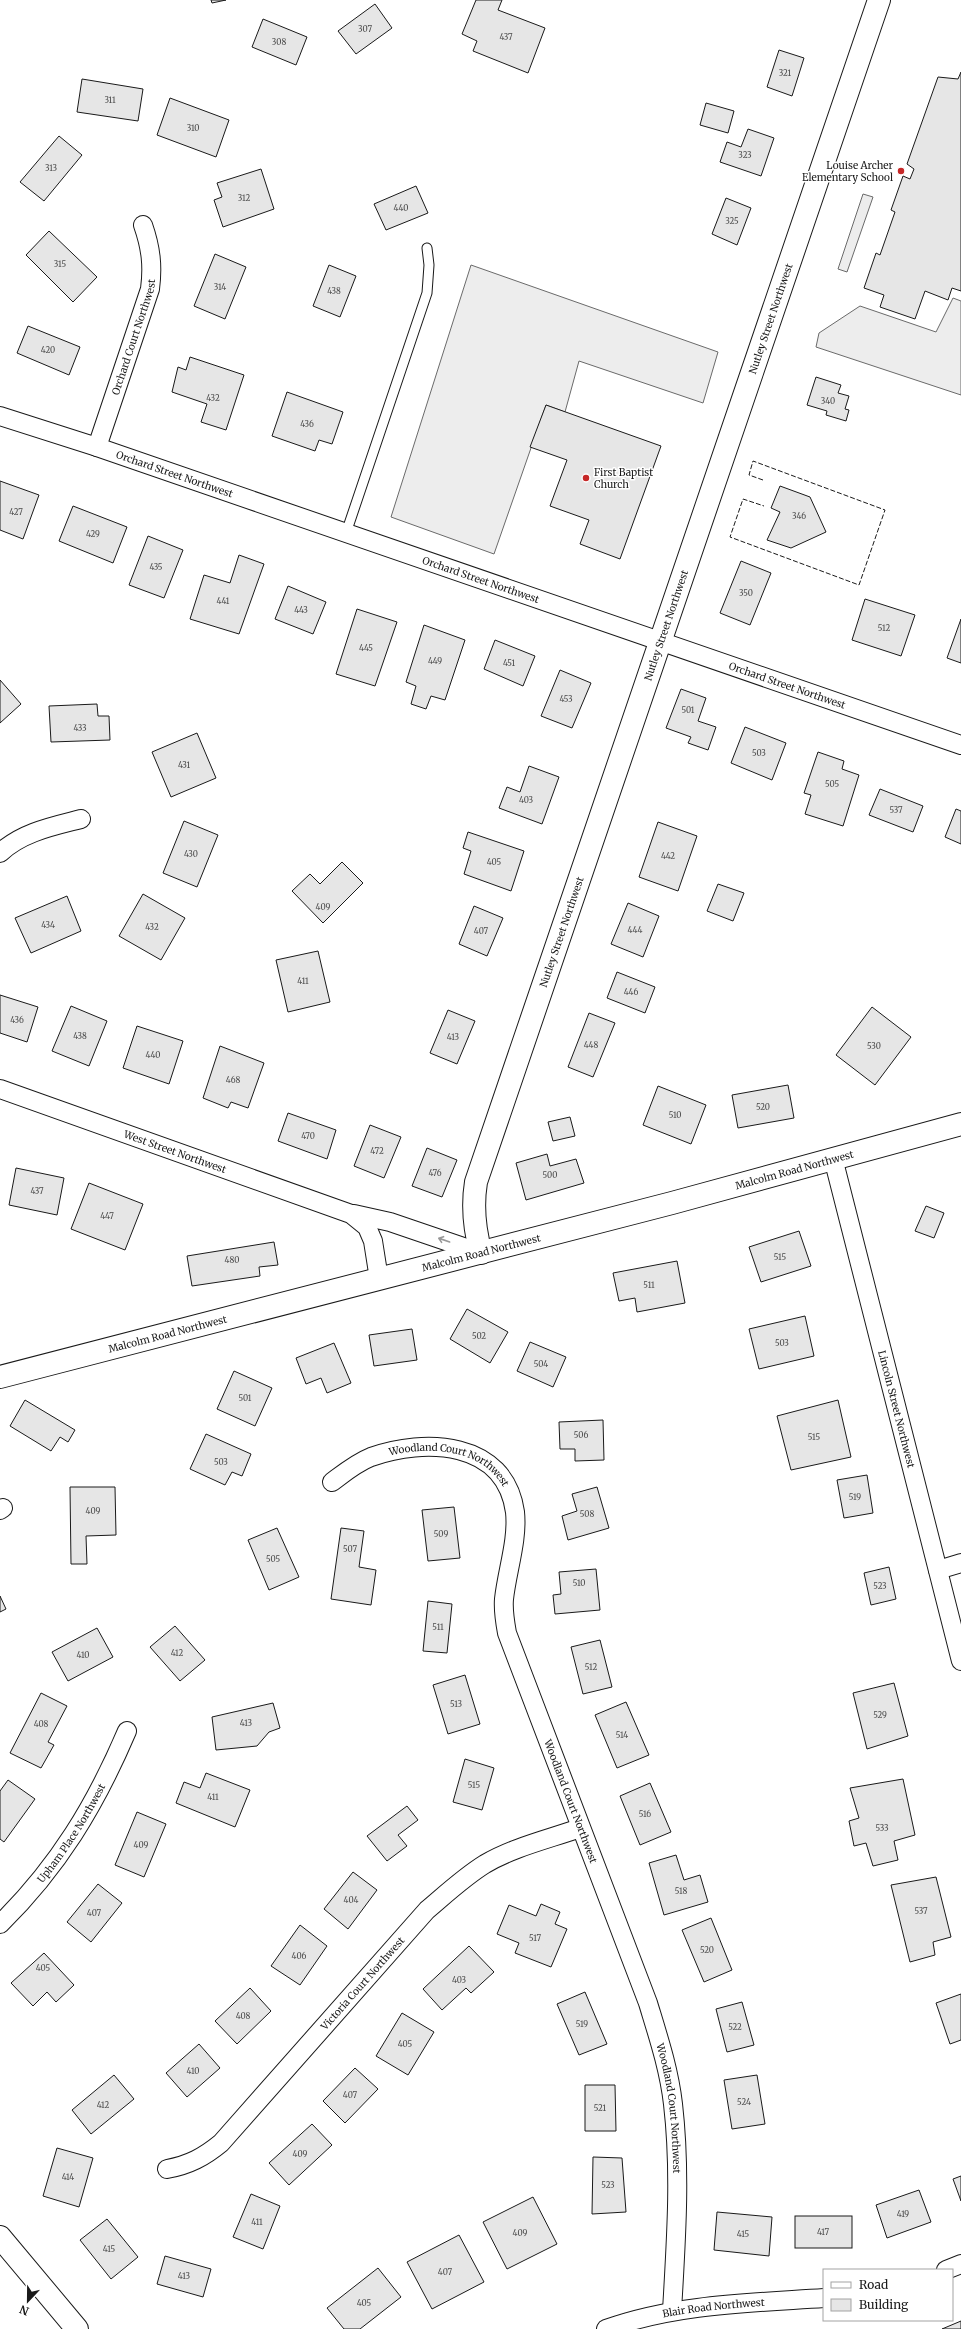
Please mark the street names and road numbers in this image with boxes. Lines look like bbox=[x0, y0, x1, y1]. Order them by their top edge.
street label: Nutley Street Northwest bbox=[746, 261, 795, 376]
street label: Orchard Court Northwest bbox=[108, 278, 158, 396]
street label: Orchard Street Northwest bbox=[115, 448, 235, 500]
street label: Orchard Street Northwest bbox=[421, 553, 541, 606]
street label: Nutley Street Northwest bbox=[641, 568, 691, 682]
street label: Orchard Street Northwest bbox=[727, 659, 848, 711]
street label: Nutley Street Northwest bbox=[536, 875, 586, 989]
street label: West Street Northwest bbox=[121, 1127, 228, 1176]
street label: Malcolm Road Northwest bbox=[734, 1147, 855, 1192]
street label: Malcolm Road Northwest bbox=[420, 1231, 542, 1274]
street label: Malcolm Road Northwest bbox=[107, 1312, 228, 1355]
street label: Lincoln Street Northwest bbox=[876, 1349, 918, 1469]
street label: Woodland Court Northwest bbox=[387, 1440, 512, 1488]
street label: Woodland Court Northwest bbox=[541, 1737, 601, 1865]
street label: Upham Place Northwest bbox=[34, 1781, 108, 1885]
street label: Victoria Court Northwest bbox=[317, 1934, 407, 2033]
street label: Woodland Court Northwest bbox=[654, 2041, 684, 2174]
street label: Blair Road Northwest bbox=[661, 2295, 765, 2320]

